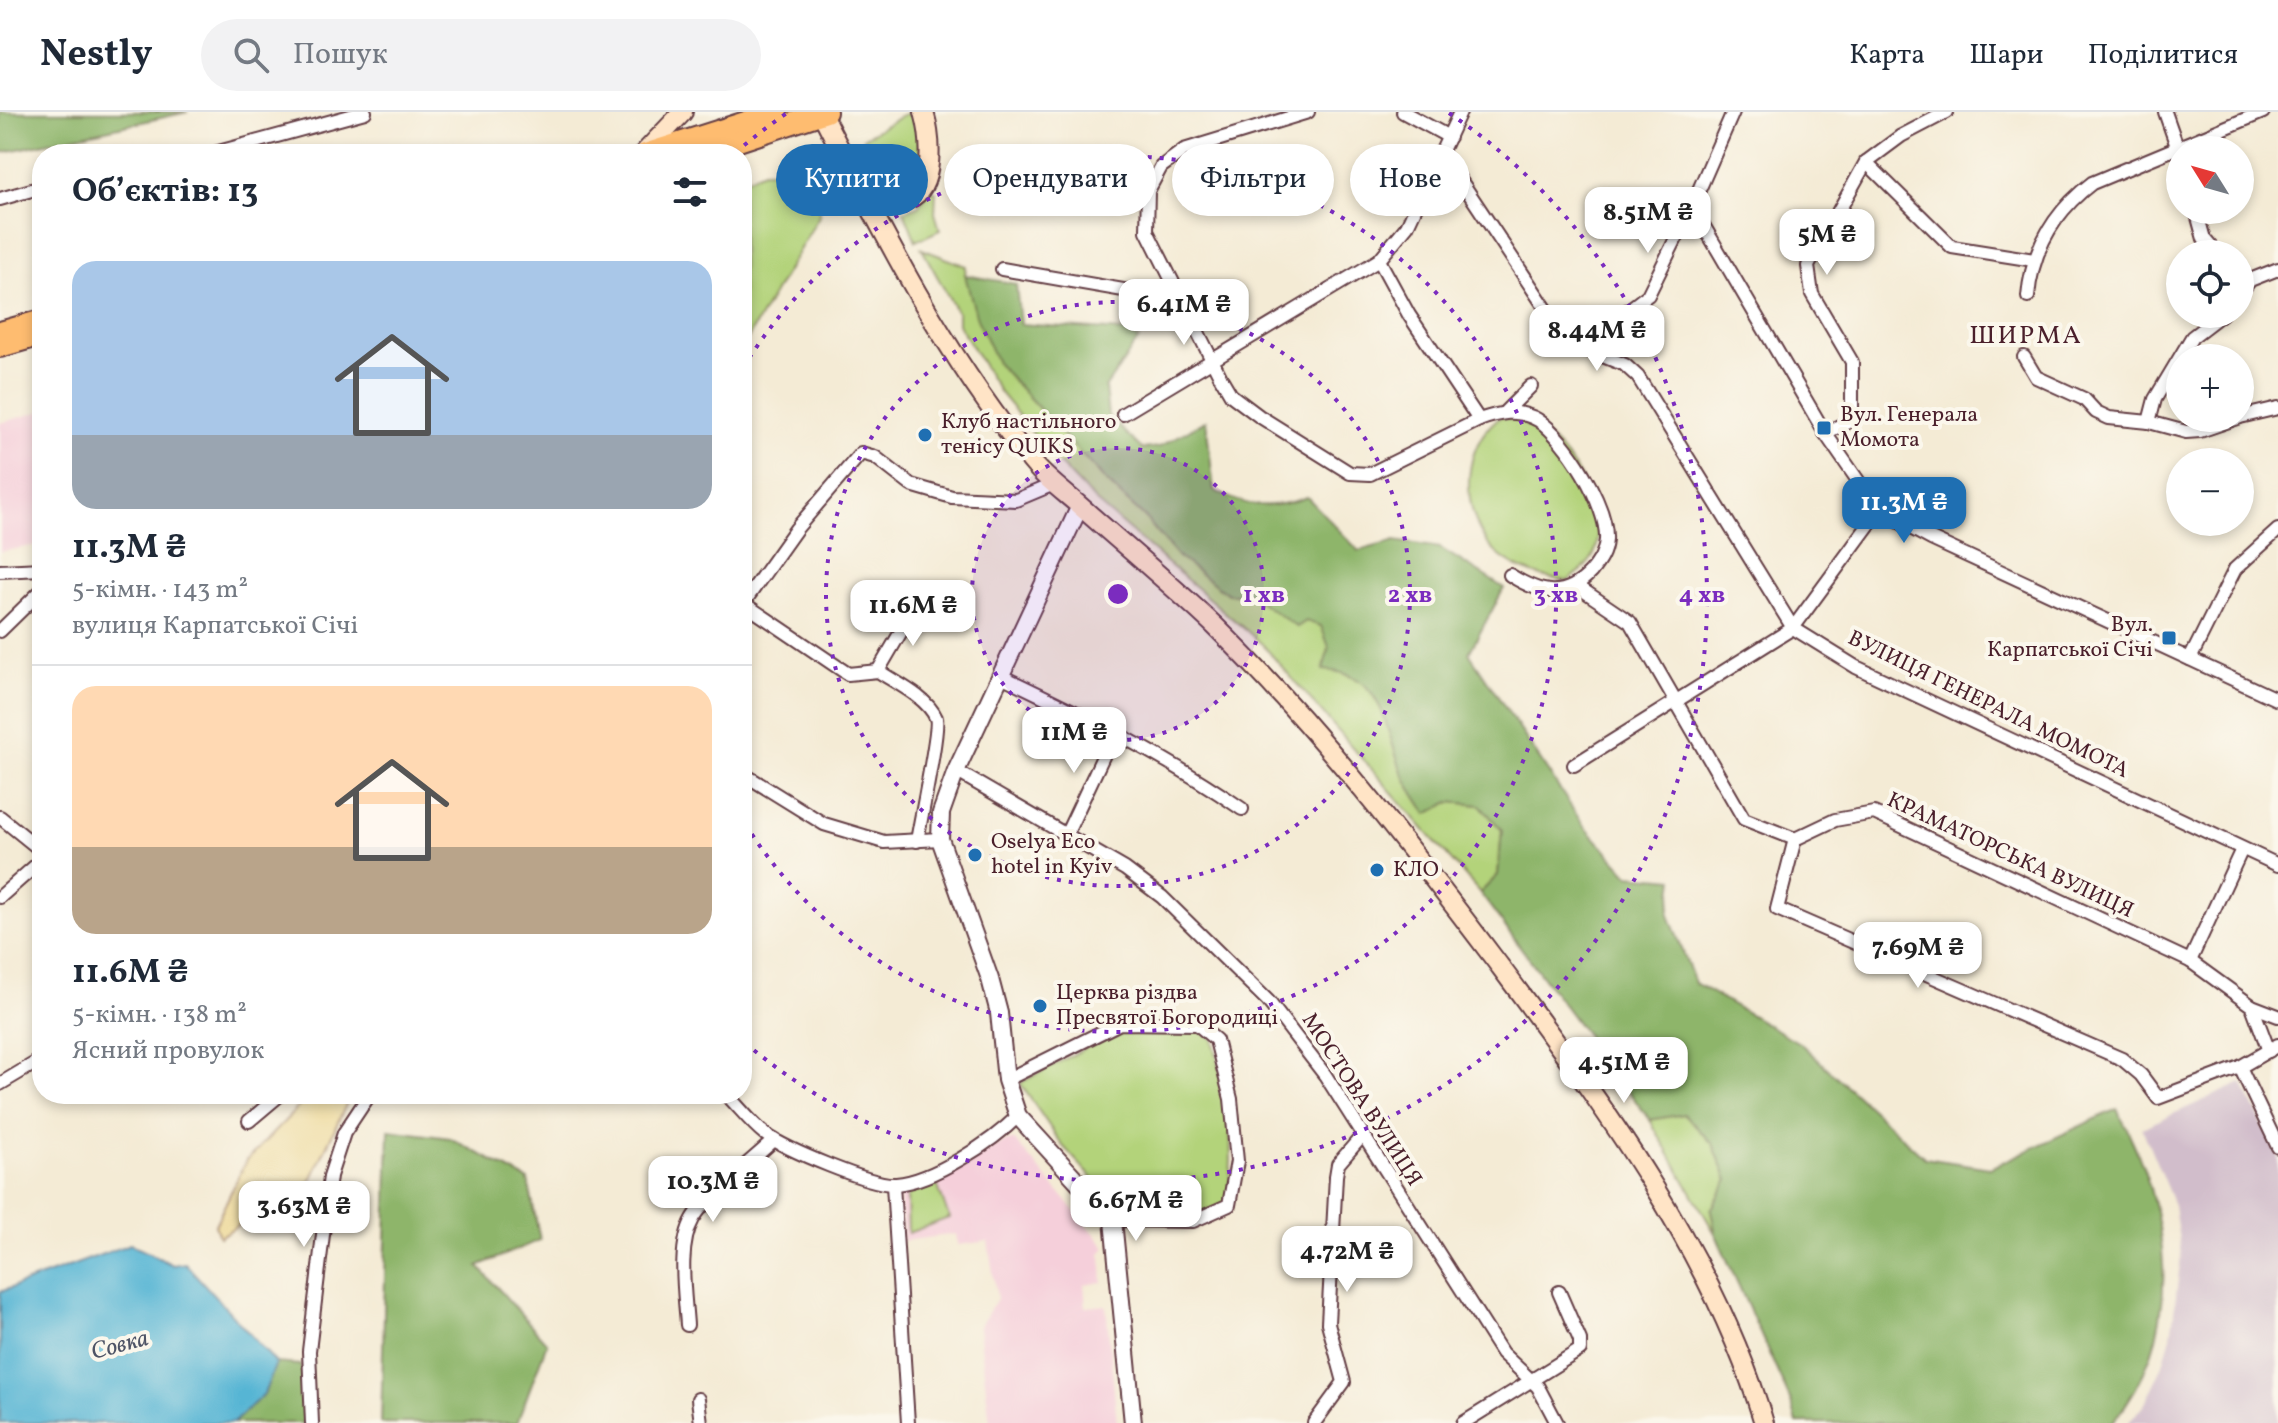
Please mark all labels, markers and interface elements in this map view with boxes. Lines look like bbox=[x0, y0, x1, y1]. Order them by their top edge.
search box bbox=[201, 19, 761, 91]
text: Nestly bbox=[40, 29, 153, 82]
icon: search bbox=[229, 33, 273, 77]
text: Пошук bbox=[293, 34, 388, 76]
text: Карта bbox=[1849, 36, 1925, 75]
text: Шари bbox=[1969, 36, 2044, 75]
text: Поділитися bbox=[2088, 36, 2238, 75]
north arrow bbox=[2166, 136, 2254, 224]
map controls bbox=[2166, 136, 2254, 536]
chip: Купити bbox=[776, 144, 928, 216]
chip: Орендувати bbox=[944, 144, 1156, 216]
chip: Фільтри bbox=[1172, 144, 1334, 216]
chip: Нове bbox=[1350, 144, 1470, 216]
text: Об’єктів: 13 bbox=[72, 169, 258, 216]
icon: filters bbox=[668, 170, 712, 214]
pin: 8.51M ₴ bbox=[1574, 187, 1722, 255]
text: 8.51M ₴ bbox=[1603, 195, 1693, 231]
pin: 5M ₴ bbox=[1780, 209, 1874, 277]
text: 5M ₴ bbox=[1797, 217, 1857, 253]
button: locate bbox=[2166, 240, 2254, 328]
pin: 6.41M ₴ bbox=[1110, 279, 1258, 347]
text: 6.41M ₴ bbox=[1137, 287, 1231, 323]
pin: 8.44M ₴ bbox=[1523, 305, 1671, 373]
icon: home bbox=[320, 313, 464, 457]
text: 8.44M ₴ bbox=[1547, 313, 1647, 349]
district label: ШИРМА bbox=[1969, 318, 2083, 354]
button: + bbox=[2166, 344, 2254, 432]
place label: Вул. Генерала Момота bbox=[1840, 400, 1978, 456]
place label: Клуб настільного тенісу QUIKS bbox=[941, 407, 1116, 463]
marker: Вул. Генерала Момота bbox=[1815, 419, 1833, 437]
marker: Клуб настільного тенісу QUIKS bbox=[916, 426, 934, 444]
button: − bbox=[2166, 448, 2254, 536]
pin: 11.3M ₴ bbox=[1830, 477, 1978, 545]
text: 11.3M ₴ bbox=[1860, 485, 1948, 521]
text: 11.3M ₴ bbox=[72, 525, 187, 572]
text: 5-кімн. · 143 m² bbox=[72, 572, 248, 608]
text: 1 хв bbox=[1243, 579, 1285, 613]
text: 2 хв bbox=[1388, 579, 1432, 613]
text: 3 хв bbox=[1534, 579, 1578, 613]
text: 4 хв bbox=[1679, 579, 1725, 613]
pin: 11.6M ₴ bbox=[839, 580, 987, 648]
centre of rings bbox=[1104, 580, 1132, 608]
text: 11.6M ₴ bbox=[868, 588, 958, 624]
text: вулиця Карпатської Січі bbox=[72, 608, 358, 644]
place label: Вул. Карпатської Січі bbox=[1987, 610, 2153, 666]
street label: ВУЛИЦЯ ГЕНЕРАЛА МОМОТА bbox=[1842, 623, 2134, 787]
marker: Вул. Карпатської Січі bbox=[2160, 629, 2178, 647]
pin: 11M ₴ bbox=[1018, 707, 1130, 775]
text: 11M ₴ bbox=[1040, 715, 1108, 751]
icon: home bbox=[320, 738, 464, 882]
street label: КРАМАТОРСЬКА ВУЛИЦЯ bbox=[1882, 785, 2138, 927]
place label: Oselya Eco hotel in Kyiv bbox=[991, 827, 1113, 883]
marker: Oselya Eco hotel in Kyiv bbox=[966, 846, 984, 864]
place label: КЛО bbox=[1393, 855, 1439, 886]
marker: КЛО bbox=[1368, 861, 1386, 879]
pin: 7.69M ₴ bbox=[1844, 922, 1992, 990]
text: 7.69M ₴ bbox=[1872, 930, 1964, 966]
text: 11.6M ₴ bbox=[72, 950, 189, 997]
place label: Церква різдва Пресвятої Богородиці bbox=[1056, 978, 1278, 1034]
text: 5-кімн. · 138 m² bbox=[72, 997, 247, 1033]
marker: Церква різдва Пресвятої Богородиці bbox=[1031, 997, 1049, 1015]
street label: МОСТОВА ВУЛИЦЯ bbox=[1293, 1007, 1429, 1193]
text: Ясний провулок bbox=[72, 1033, 264, 1069]
pin: 4.51M ₴ bbox=[1550, 1037, 1698, 1105]
text: 4.51M ₴ bbox=[1578, 1045, 1670, 1081]
pin: 10.3M ₴ bbox=[639, 1156, 787, 1224]
text: 10.3M ₴ bbox=[666, 1164, 760, 1200]
pin: 6.67M ₴ bbox=[1062, 1175, 1210, 1243]
pin: 3.63M ₴ bbox=[230, 1181, 378, 1249]
text: 6.67M ₴ bbox=[1089, 1183, 1183, 1219]
text: 3.63M ₴ bbox=[257, 1189, 351, 1225]
pin: 4.72M ₴ bbox=[1273, 1226, 1421, 1294]
text: 4.72M ₴ bbox=[1300, 1234, 1394, 1270]
water label: Совка bbox=[87, 1322, 153, 1370]

